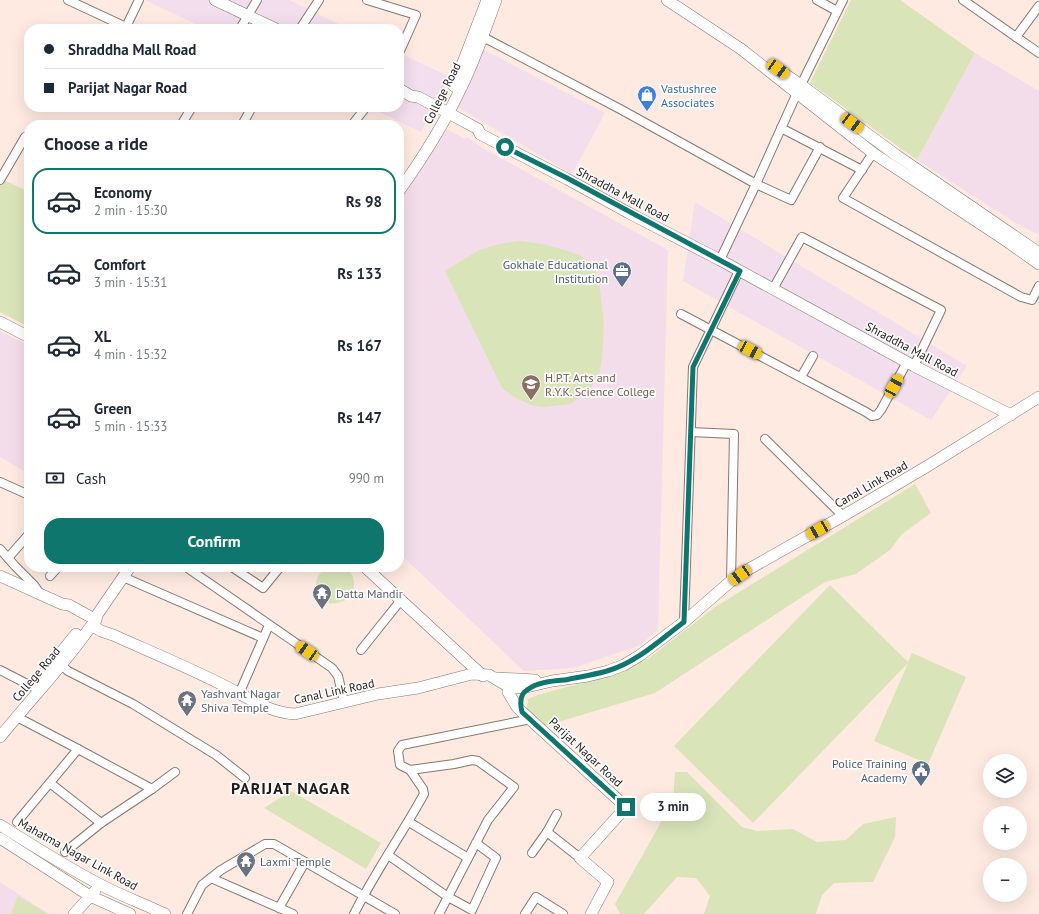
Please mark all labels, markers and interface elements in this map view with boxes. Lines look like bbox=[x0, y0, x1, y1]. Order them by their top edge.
text: Shraddha Mall Road bbox=[68, 40, 196, 59]
car bbox=[765, 57, 791, 81]
street label: College Road bbox=[420, 60, 464, 126]
text: Parijat Nagar Road bbox=[68, 78, 187, 97]
place label: Vastushree Associates bbox=[660, 81, 717, 110]
shop icon: Vastushree Associates bbox=[636, 84, 658, 112]
car bbox=[839, 111, 865, 135]
text: Choose a ride bbox=[44, 132, 148, 155]
route start bbox=[496, 138, 514, 156]
street label: Shraddha Mall Road bbox=[574, 163, 672, 225]
icon: car bbox=[46, 183, 82, 219]
text: Economy bbox=[94, 183, 152, 202]
text: Rs 98 bbox=[346, 192, 382, 211]
text: 2 min · 15:30 bbox=[94, 202, 167, 219]
icon: car bbox=[46, 255, 82, 291]
text: Comfort bbox=[94, 255, 146, 274]
place label: Gokhale Educational Institution bbox=[503, 257, 608, 286]
office icon: Gokhale Educational Institution bbox=[611, 260, 633, 288]
text: Rs 133 bbox=[337, 264, 382, 283]
text: 3 min · 15:31 bbox=[94, 274, 167, 291]
street label: Shraddha Mall Road bbox=[863, 318, 961, 380]
icon: car bbox=[46, 327, 82, 363]
text: XL bbox=[94, 327, 111, 346]
text: Rs 167 bbox=[337, 336, 382, 355]
car bbox=[737, 339, 763, 361]
text: 4 min · 15:32 bbox=[94, 346, 167, 363]
place label: H.P.T. Arts and R.Y.K. Science College bbox=[545, 370, 655, 399]
school or university icon: H.P.T. Arts and R.Y.K. Science College bbox=[520, 373, 542, 401]
car bbox=[883, 373, 905, 399]
icon: car bbox=[46, 399, 82, 435]
text: Green bbox=[94, 399, 132, 418]
text: Rs 147 bbox=[337, 408, 382, 427]
text: 5 min · 15:33 bbox=[94, 418, 167, 435]
street label: Canal Link Road bbox=[832, 457, 910, 511]
icon: cash bbox=[44, 467, 66, 489]
text: Cash bbox=[76, 469, 106, 488]
text: 990 m bbox=[349, 470, 384, 487]
button: Confirm bbox=[44, 518, 384, 564]
car bbox=[805, 519, 831, 541]
car bbox=[727, 563, 753, 587]
temple icon: Datta Mandir bbox=[311, 582, 333, 610]
place label: Datta Mandir bbox=[336, 586, 403, 601]
car bbox=[294, 639, 320, 663]
street label: College Road bbox=[9, 644, 63, 704]
street label: Canal Link Road bbox=[292, 675, 376, 707]
place label: Yashvant Nagar Shiva Temple bbox=[201, 686, 280, 715]
temple icon: Yashvant Nagar Shiva Temple bbox=[176, 689, 198, 717]
street label: Parijat Nagar Road bbox=[546, 714, 626, 790]
map controls bbox=[983, 754, 1027, 902]
button: layers bbox=[983, 754, 1027, 798]
place label: Police Training Academy bbox=[832, 756, 907, 785]
public building icon: Police Training Academy bbox=[910, 759, 932, 787]
district label: PARIJAT NAGAR bbox=[231, 778, 351, 798]
callout: 3 min bbox=[640, 793, 706, 821]
route end bbox=[617, 798, 635, 816]
text: 3 min bbox=[657, 798, 689, 815]
button: + bbox=[983, 806, 1027, 850]
street label: Mahatma Nagar Link Road bbox=[15, 815, 141, 893]
temple icon: Laxmi Temple bbox=[235, 850, 257, 878]
place label: Laxmi Temple bbox=[260, 854, 331, 869]
button: − bbox=[983, 858, 1027, 902]

